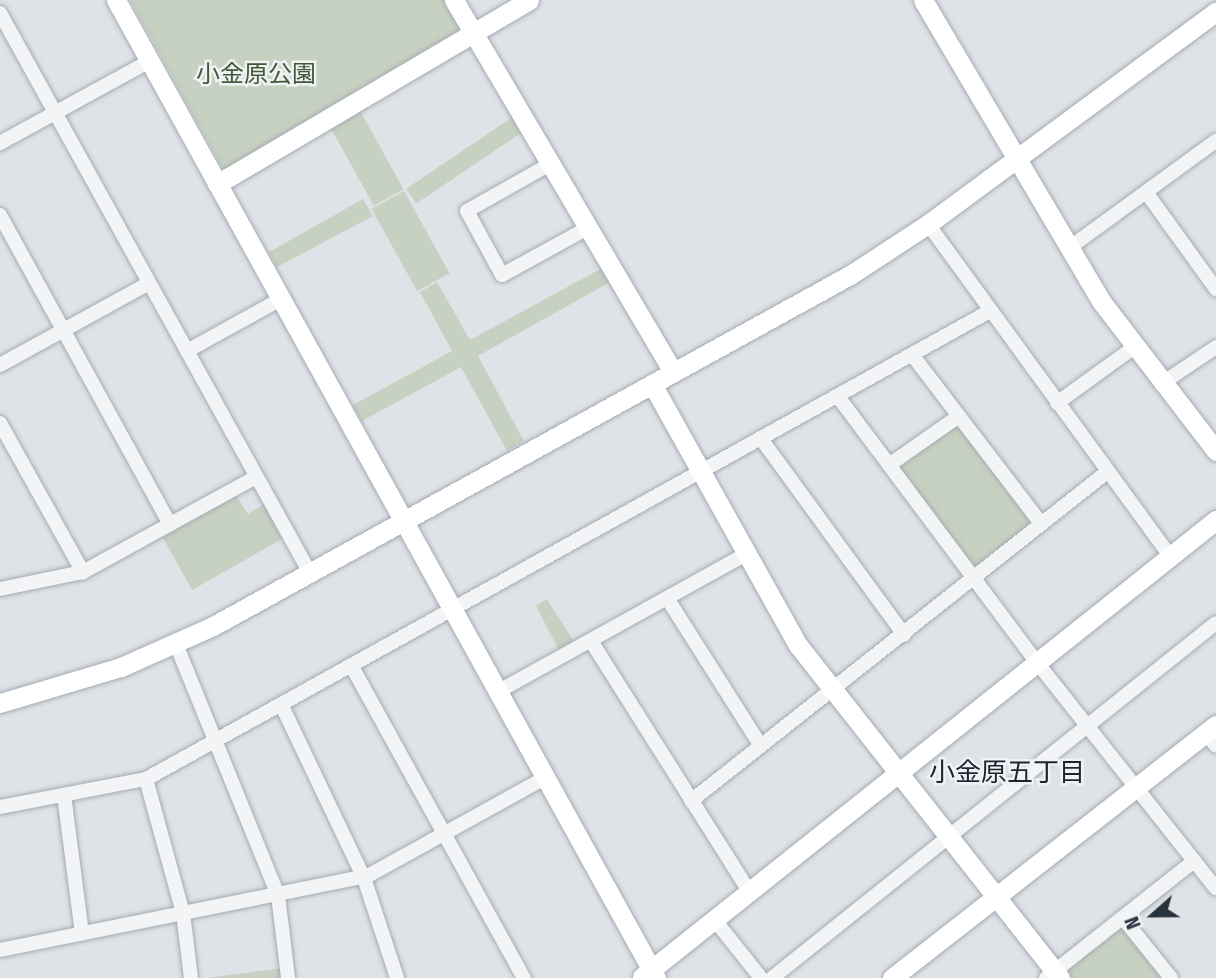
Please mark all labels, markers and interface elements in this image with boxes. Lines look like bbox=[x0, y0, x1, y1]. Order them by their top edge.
park label: 小金原公園 bbox=[196, 61, 316, 89]
district label: 小金原五丁目 bbox=[929, 757, 1085, 789]
north arrow bbox=[1118, 880, 1188, 950]
text: N bbox=[1120, 913, 1146, 932]

